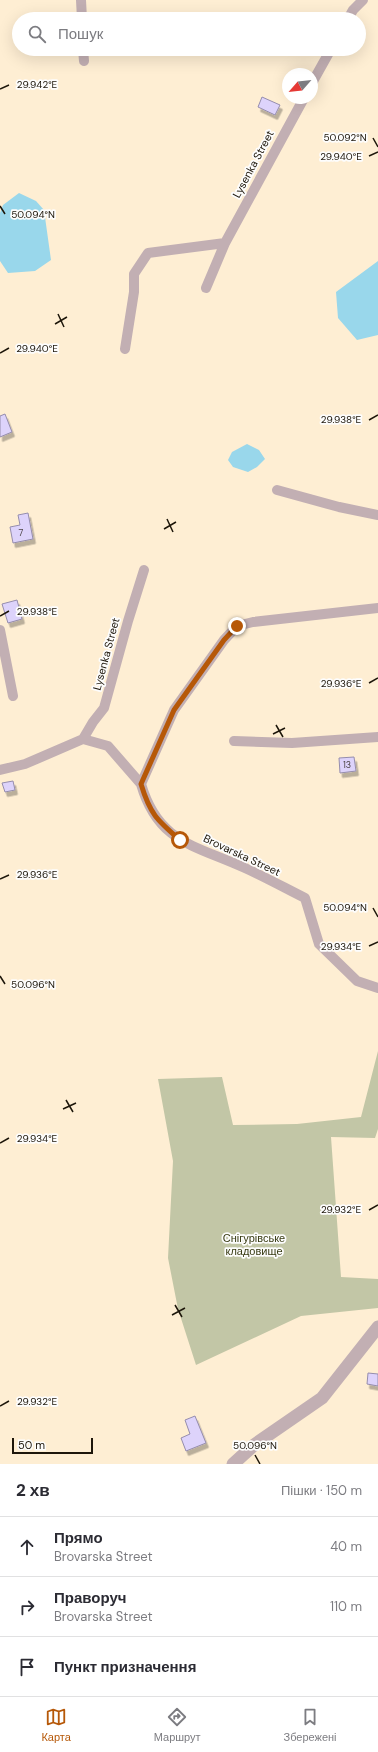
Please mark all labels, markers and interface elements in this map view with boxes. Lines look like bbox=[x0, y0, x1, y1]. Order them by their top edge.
search box bbox=[12, 12, 366, 56]
icon: search bbox=[26, 23, 48, 45]
text: Пошук bbox=[58, 24, 103, 44]
north arrow bbox=[282, 68, 318, 104]
text: 29.942°E bbox=[17, 78, 58, 91]
street label: Lysenka Street bbox=[229, 128, 277, 200]
text: 50.092°N bbox=[323, 131, 367, 144]
text: 29.940°E bbox=[320, 150, 362, 163]
text: 50.094°N bbox=[11, 208, 55, 221]
text: 29.940°E bbox=[16, 342, 58, 355]
text: 29.938°E bbox=[321, 413, 362, 426]
house number: 7 bbox=[19, 527, 24, 539]
text: 29.938°E bbox=[17, 605, 58, 618]
street label: Lysenka Street bbox=[90, 616, 122, 692]
route end bbox=[228, 617, 246, 635]
text: 29.936°E bbox=[321, 677, 362, 690]
house number: 13 bbox=[343, 759, 351, 771]
route start bbox=[171, 831, 189, 849]
street label: Brovarska Street bbox=[201, 831, 283, 879]
text: 29.936°E bbox=[17, 868, 58, 881]
text: 50.094°N bbox=[323, 901, 367, 914]
text: 29.934°E bbox=[321, 940, 362, 953]
text: 50.096°N bbox=[11, 978, 55, 991]
text: 29.934°E bbox=[17, 1132, 58, 1145]
text: 29.932°E bbox=[321, 1203, 361, 1216]
park label: Снігурівське кладовище bbox=[223, 1231, 285, 1258]
text: 29.932°E bbox=[17, 1395, 57, 1408]
scale bar bbox=[12, 1436, 93, 1455]
text: 50 m bbox=[18, 1438, 45, 1452]
text: 50.096°N bbox=[233, 1439, 277, 1452]
text: 2 хв bbox=[16, 1479, 50, 1501]
text: Пішки · 150 m bbox=[281, 1482, 362, 1499]
text: Прямо bbox=[54, 1528, 103, 1548]
icon: ahead bbox=[16, 1536, 38, 1558]
text: 40 m bbox=[330, 1538, 362, 1555]
text: Brovarska Street bbox=[54, 1548, 153, 1565]
text: Праворуч bbox=[54, 1588, 127, 1608]
icon: right bbox=[16, 1596, 38, 1618]
text: 110 m bbox=[330, 1598, 362, 1615]
text: Brovarska Street bbox=[54, 1608, 153, 1625]
icon: arrive bbox=[16, 1656, 38, 1678]
text: Пункт призначення bbox=[54, 1657, 196, 1677]
tab: Карта bbox=[41, 1706, 71, 1744]
tab: Маршрут bbox=[154, 1706, 201, 1744]
tab: Збережені bbox=[284, 1706, 337, 1744]

